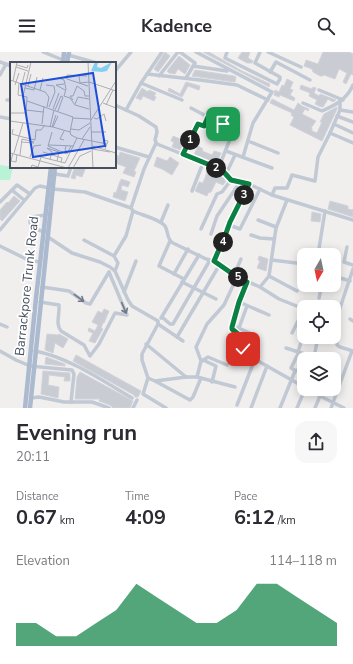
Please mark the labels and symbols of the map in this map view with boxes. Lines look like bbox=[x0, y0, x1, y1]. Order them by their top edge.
inset map bbox=[10, 62, 116, 168]
pin bbox=[206, 107, 240, 141]
pin: 1 bbox=[180, 130, 200, 150]
pin: 2 bbox=[206, 158, 226, 178]
pin: 3 bbox=[234, 185, 254, 205]
street label: Barrackpore Trunk Road bbox=[11, 215, 43, 357]
pin: 4 bbox=[213, 232, 233, 252]
north arrow bbox=[297, 248, 341, 292]
pin: 5 bbox=[228, 267, 248, 287]
one-way arrow bbox=[73, 294, 84, 302]
one-way arrow bbox=[121, 302, 128, 314]
pin bbox=[226, 332, 260, 366]

